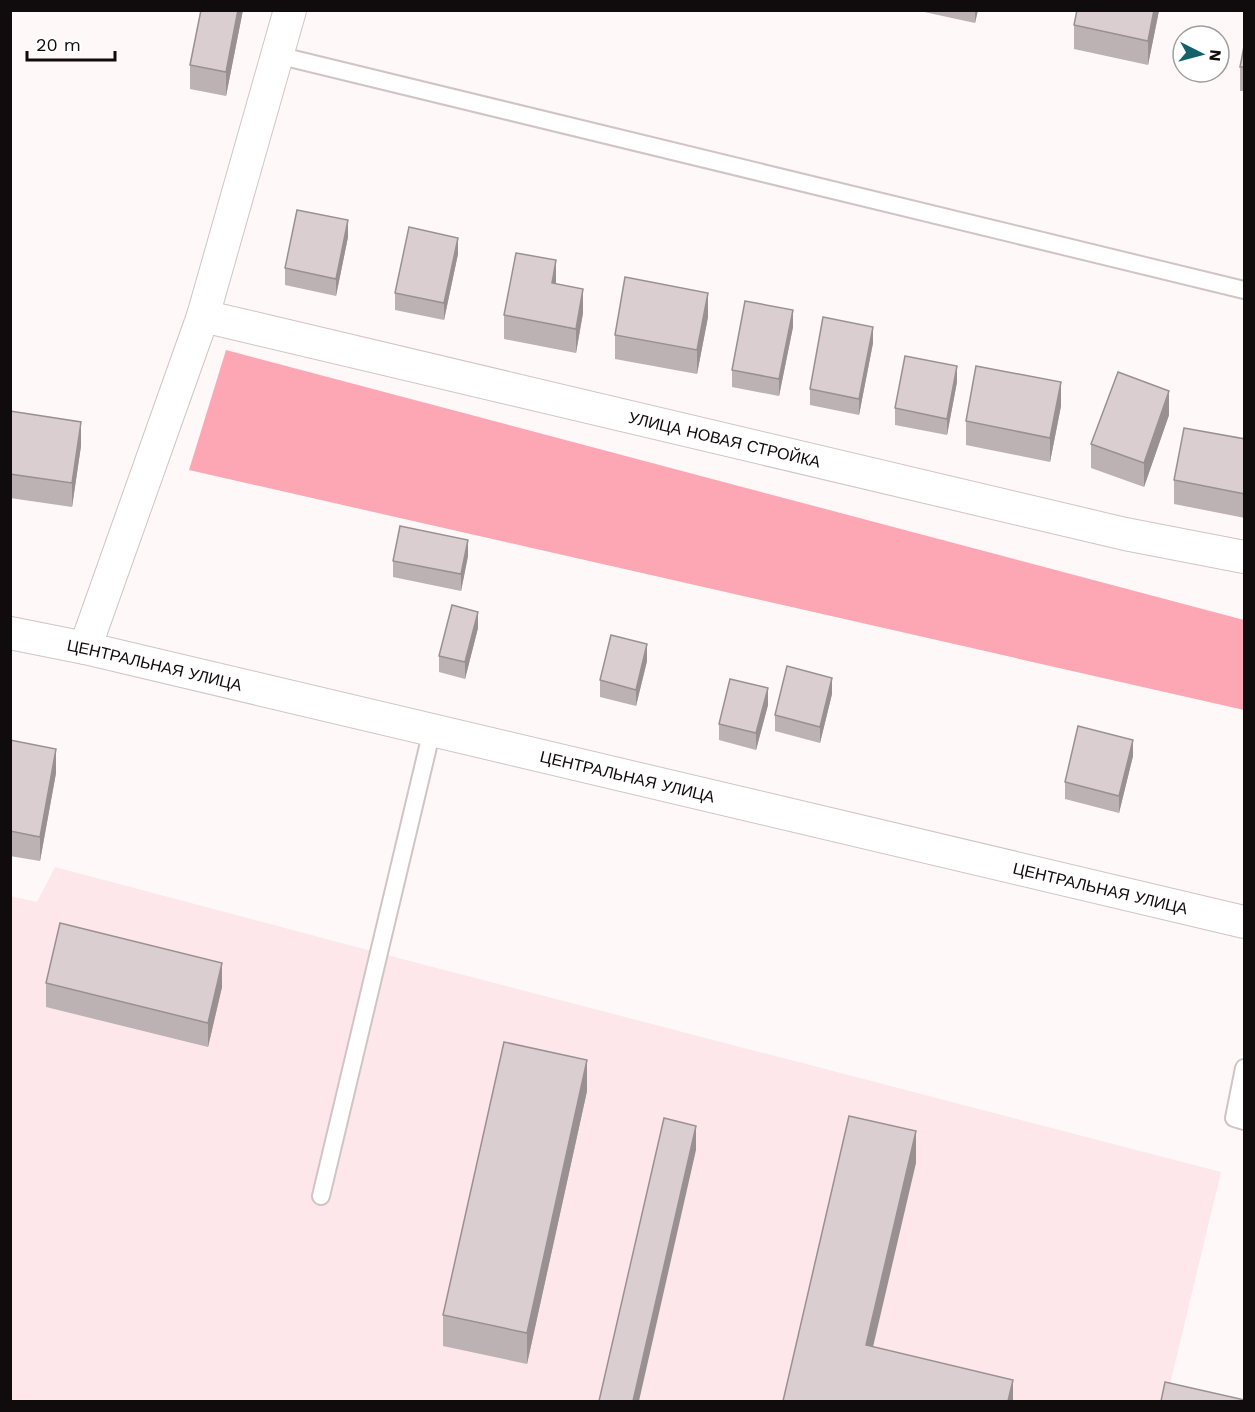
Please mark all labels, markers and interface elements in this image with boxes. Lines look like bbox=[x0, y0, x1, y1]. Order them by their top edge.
scale bar bbox=[27, 24, 116, 62]
north arrow bbox=[1171, 24, 1231, 84]
text: 20 m bbox=[36, 34, 81, 55]
text: N bbox=[1205, 49, 1225, 62]
street label: УЛИЦА НОВАЯ СТРОЙКА bbox=[627, 408, 823, 472]
street label: ЦЕНТРАЛЬНАЯ УЛИЦА bbox=[65, 636, 244, 695]
street label: ЦЕНТРАЛЬНАЯ УЛИЦА bbox=[538, 747, 717, 807]
street label: ЦЕНТРАЛЬНАЯ УЛИЦА bbox=[1011, 859, 1190, 918]

